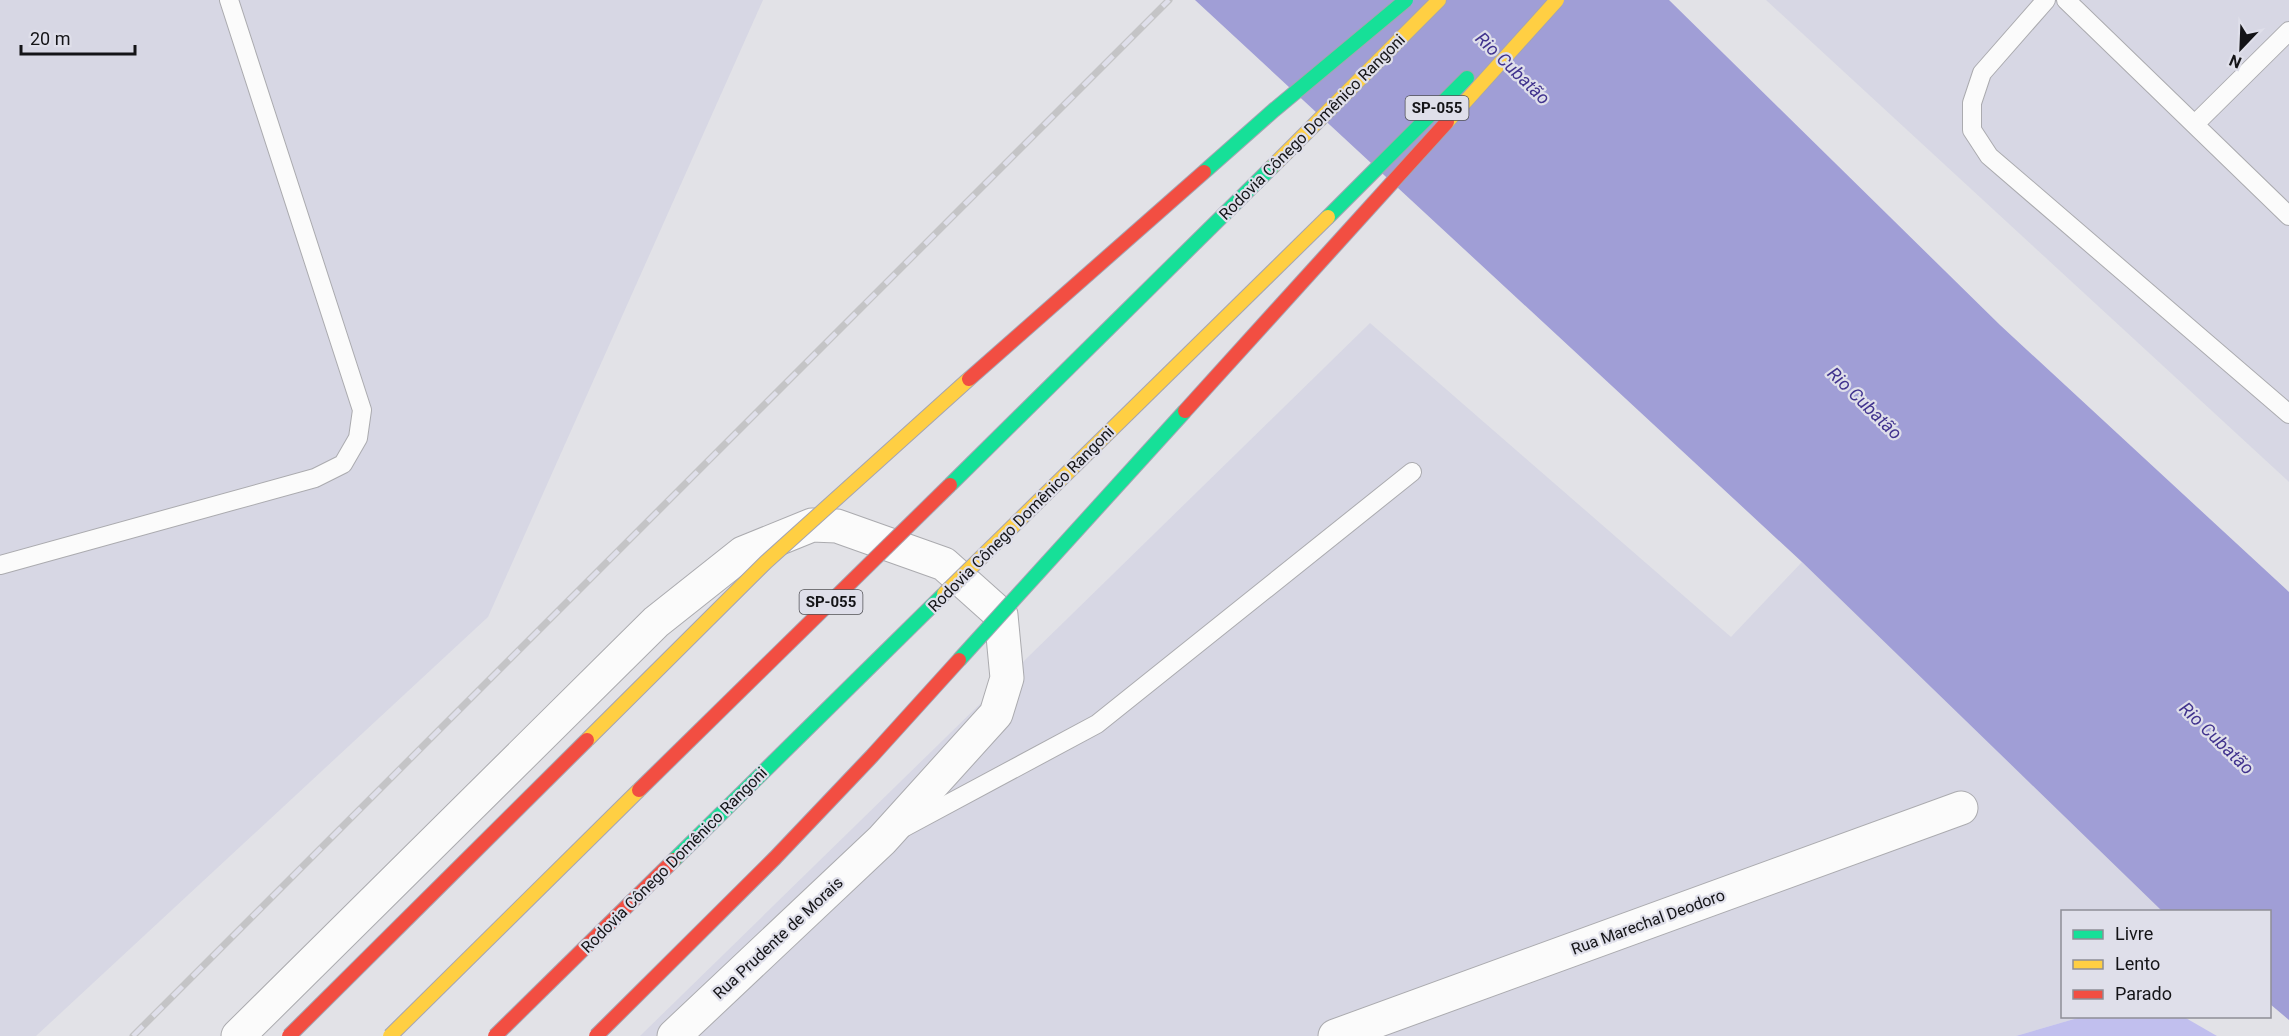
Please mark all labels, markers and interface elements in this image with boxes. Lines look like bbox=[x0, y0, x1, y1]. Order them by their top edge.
scale bar bbox=[21, 18, 135, 56]
north arrow bbox=[2211, 18, 2271, 78]
water label: Rio Cubatão bbox=[1472, 27, 1554, 109]
text: 20 m bbox=[30, 28, 70, 49]
street label: Rodovia Cônego Domênico Rangoni bbox=[1215, 30, 1409, 224]
text: N bbox=[2226, 50, 2244, 72]
road number: SP-055 bbox=[1406, 96, 1468, 120]
water label: Rio Cubatão bbox=[1824, 362, 1906, 444]
street label: Rodovia Cônego Domênico Rangoni bbox=[924, 422, 1118, 616]
road number: SP-055 bbox=[800, 590, 862, 614]
water label: Rio Cubatão bbox=[2176, 697, 2258, 779]
street label: Rodovia Cônego Domênico Rangoni bbox=[577, 763, 771, 957]
street label: Rua Prudente de Morais bbox=[709, 873, 847, 1003]
street label: Rua Marechal Deodoro bbox=[1569, 885, 1727, 959]
legend bbox=[2061, 910, 2271, 1018]
text: Livre bbox=[2115, 923, 2153, 944]
text: Lento bbox=[2115, 953, 2160, 974]
text: Parado bbox=[2115, 983, 2172, 1004]

